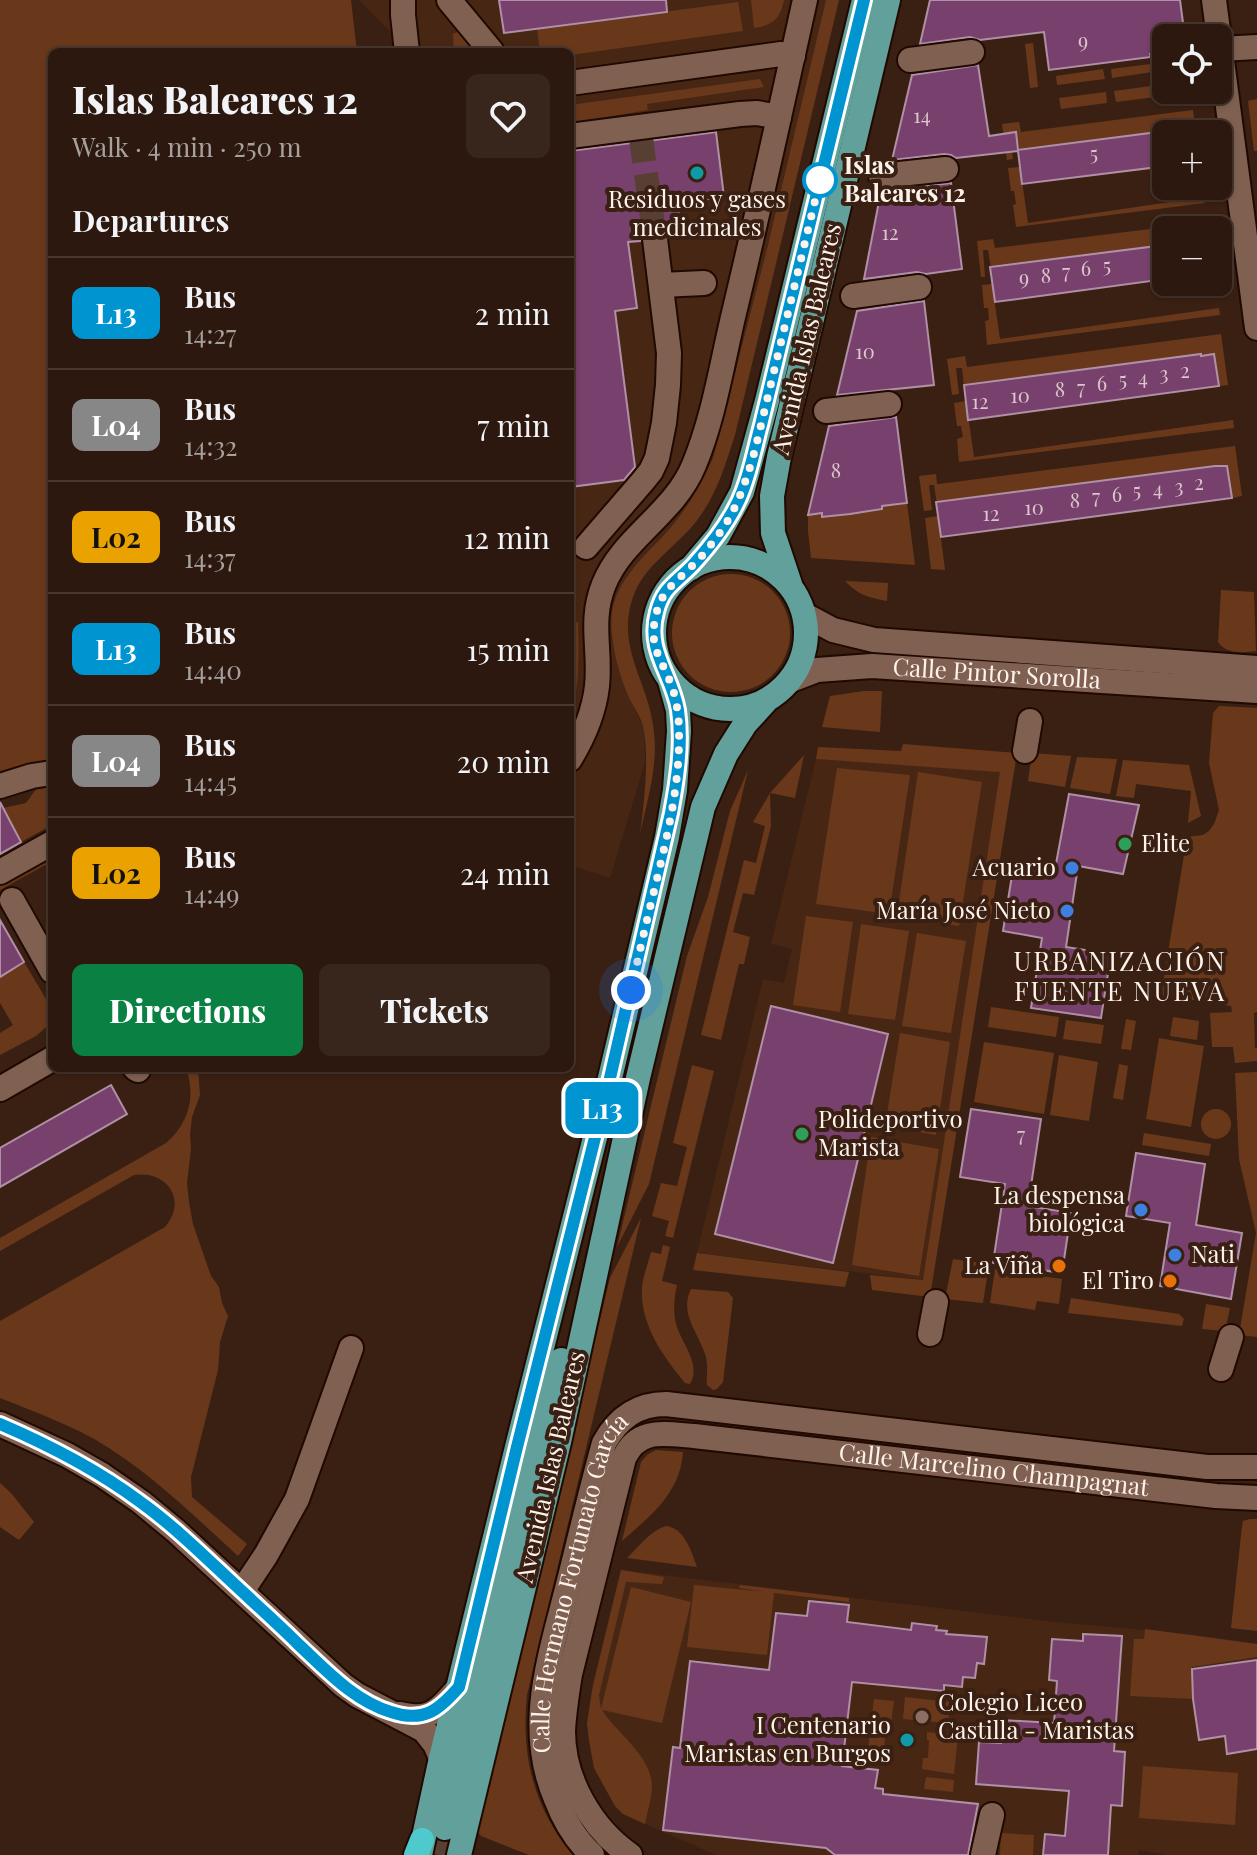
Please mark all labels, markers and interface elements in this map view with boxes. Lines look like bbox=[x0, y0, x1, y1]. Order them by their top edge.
map controls bbox=[1152, 24, 1232, 296]
button: locate bbox=[1152, 24, 1232, 104]
house number: 9 bbox=[1078, 26, 1088, 53]
text: Islas Baleares 12 bbox=[72, 73, 358, 124]
button: heart bbox=[466, 74, 550, 158]
house number: 14 bbox=[913, 101, 931, 128]
button: + bbox=[1152, 120, 1232, 200]
text: Walk · 4 min · 250 m bbox=[72, 129, 302, 164]
house number: 5 bbox=[1090, 139, 1098, 166]
place label: Islas Baleares 12 bbox=[844, 148, 966, 208]
marker: Islas Baleares 12 bbox=[803, 163, 837, 197]
marker: Residuos y gases medicinales bbox=[688, 164, 706, 182]
place label: Residuos y gases medicinales bbox=[608, 182, 786, 242]
text: Departures bbox=[72, 200, 229, 240]
button: − bbox=[1152, 216, 1232, 296]
house number: 12 bbox=[882, 218, 898, 245]
street label: Avenida Islas Baleares bbox=[763, 220, 847, 458]
house number: 5 bbox=[1103, 251, 1111, 278]
house number: 6 bbox=[1081, 254, 1091, 281]
house number: 7 bbox=[1062, 257, 1070, 284]
house number: 8 bbox=[1041, 261, 1051, 288]
house number: 9 bbox=[1019, 263, 1029, 290]
text: Bus bbox=[184, 276, 236, 316]
text: 2 min bbox=[475, 293, 550, 333]
text: L13 bbox=[95, 294, 137, 331]
text: 14:27 bbox=[184, 316, 236, 351]
house number: 10 bbox=[855, 337, 875, 364]
house number: 2 bbox=[1180, 356, 1190, 383]
house number: 3 bbox=[1159, 359, 1169, 386]
house number: 4 bbox=[1138, 363, 1148, 390]
house number: 5 bbox=[1119, 365, 1127, 392]
house number: 6 bbox=[1097, 369, 1107, 396]
house number: 7 bbox=[1077, 373, 1085, 400]
house number: 8 bbox=[1055, 375, 1065, 402]
house number: 10 bbox=[1010, 381, 1030, 408]
house number: 12 bbox=[972, 387, 988, 414]
text: Bus bbox=[184, 388, 236, 428]
text: 7 min bbox=[477, 405, 550, 445]
text: L04 bbox=[91, 406, 141, 443]
text: 14:32 bbox=[184, 428, 238, 463]
house number: 8 bbox=[831, 456, 841, 483]
house number: 2 bbox=[1194, 468, 1204, 495]
house number: 3 bbox=[1174, 472, 1184, 499]
house number: 4 bbox=[1153, 474, 1163, 501]
house number: 5 bbox=[1133, 476, 1141, 503]
house number: 6 bbox=[1112, 480, 1122, 507]
house number: 7 bbox=[1092, 482, 1100, 509]
house number: 8 bbox=[1070, 486, 1080, 513]
house number: 10 bbox=[1024, 493, 1044, 520]
house number: 12 bbox=[983, 499, 999, 526]
text: Bus bbox=[184, 500, 236, 540]
text: 12 min bbox=[464, 517, 550, 557]
text: L02 bbox=[91, 518, 141, 555]
text: 14:37 bbox=[184, 540, 236, 575]
text: Bus bbox=[184, 612, 236, 652]
text: 15 min bbox=[466, 629, 550, 669]
text: L13 bbox=[95, 630, 137, 667]
street label: Calle Pintor Sorolla bbox=[892, 649, 1102, 695]
text: 14:40 bbox=[184, 652, 242, 687]
text: Bus bbox=[184, 724, 236, 764]
text: 20 min bbox=[457, 741, 550, 781]
text: L04 bbox=[91, 742, 141, 779]
text: 14:45 bbox=[184, 764, 237, 799]
place label: Elite bbox=[1141, 826, 1190, 858]
marker: Elite bbox=[1116, 835, 1134, 853]
text: Bus bbox=[184, 836, 236, 876]
place label: Acuario bbox=[971, 850, 1056, 882]
text: 24 min bbox=[460, 853, 550, 893]
text: L02 bbox=[91, 854, 141, 891]
marker: Acuario bbox=[1063, 859, 1081, 877]
text: 14:49 bbox=[184, 876, 239, 911]
place label: María José Nieto bbox=[876, 893, 1051, 925]
marker: María José Nieto bbox=[1058, 902, 1076, 920]
district label: URBANIZACIÓN FUENTE NUEVA bbox=[1013, 943, 1227, 1008]
button: Directions bbox=[72, 964, 303, 1056]
button: Tickets bbox=[319, 964, 550, 1056]
your location bbox=[611, 970, 651, 1010]
line badge: L13 bbox=[556, 1082, 648, 1134]
text: L13 bbox=[581, 1089, 623, 1126]
place label: Polideportivo Marista bbox=[818, 1102, 963, 1162]
house number: 7 bbox=[1017, 1120, 1025, 1147]
marker: Polideportivo Marista bbox=[793, 1125, 811, 1143]
place label: La despensa biológica bbox=[993, 1178, 1125, 1238]
marker: La despensa biológica bbox=[1132, 1201, 1150, 1219]
place label: Nati bbox=[1191, 1237, 1235, 1269]
marker: Nati bbox=[1166, 1246, 1184, 1264]
place label: La Viña bbox=[964, 1248, 1043, 1280]
marker: La Viña bbox=[1050, 1257, 1068, 1275]
place label: El Tiro bbox=[1082, 1263, 1154, 1295]
marker: El Tiro bbox=[1161, 1272, 1179, 1290]
street label: Avenida Islas Baleares bbox=[507, 1348, 591, 1586]
street label: Calle Hermano Fortunato García bbox=[523, 1404, 634, 1755]
street label: Calle Marcelino Champagnat bbox=[837, 1435, 1151, 1502]
place label: Colegio Liceo Castilla - Maristas bbox=[938, 1685, 1134, 1745]
place label: I Centenario Maristas en Burgos bbox=[684, 1708, 891, 1768]
marker: Colegio Liceo Castilla - Maristas bbox=[913, 1708, 931, 1726]
marker: I Centenario Maristas en Burgos bbox=[898, 1731, 916, 1749]

